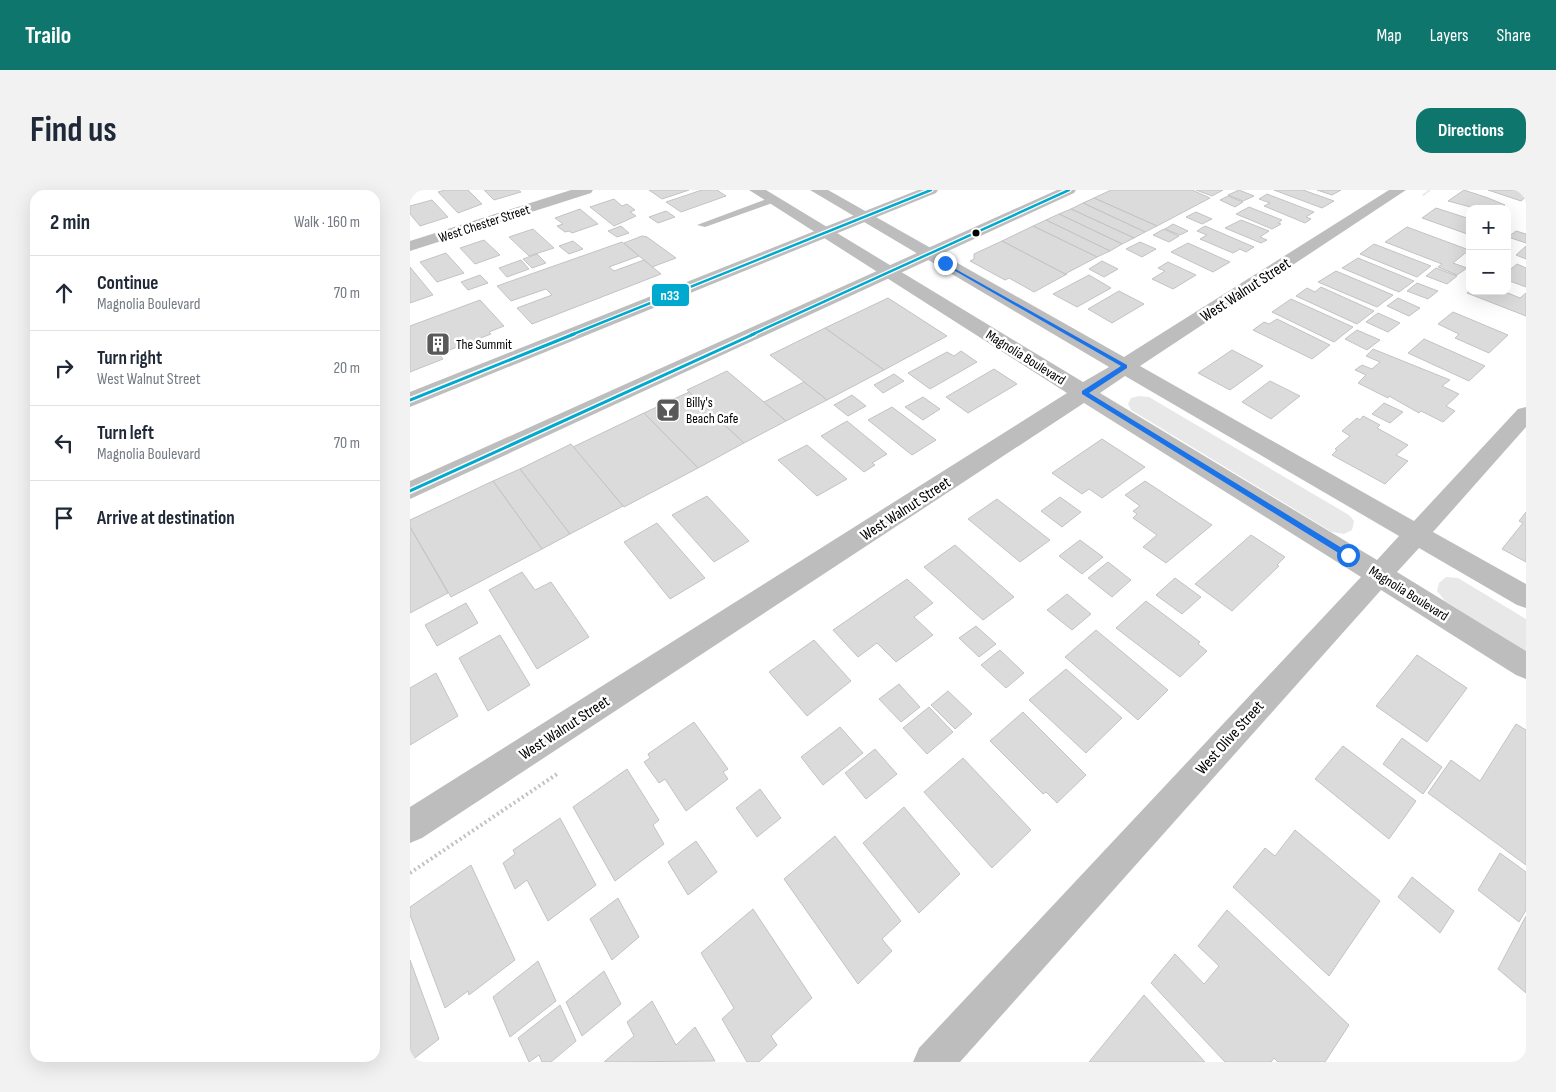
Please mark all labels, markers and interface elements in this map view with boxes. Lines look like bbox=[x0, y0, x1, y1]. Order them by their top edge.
text: Trailo bbox=[25, 21, 71, 50]
text: Map bbox=[1377, 25, 1402, 46]
text: Layers bbox=[1430, 25, 1469, 46]
text: Share bbox=[1497, 25, 1531, 46]
button: Directions bbox=[1416, 108, 1526, 153]
text: Find us bbox=[30, 109, 117, 152]
street label: West Chester Street bbox=[436, 201, 532, 246]
map controls bbox=[1466, 205, 1511, 295]
button: + bbox=[1466, 205, 1511, 250]
text: 2 min bbox=[50, 210, 90, 235]
text: Walk · 160 m bbox=[294, 213, 360, 232]
unlabelled marker bbox=[971, 228, 981, 238]
button: − bbox=[1466, 250, 1511, 295]
route end bbox=[934, 252, 957, 275]
street label: West Walnut Street bbox=[1197, 254, 1295, 326]
text: Continue bbox=[97, 272, 158, 295]
icon: ahead bbox=[50, 279, 78, 307]
line badge: n33 bbox=[651, 283, 690, 307]
text: 70 m bbox=[334, 284, 360, 303]
text: n33 bbox=[661, 287, 679, 304]
text: Magnolia Boulevard bbox=[97, 295, 200, 314]
street label: Magnolia Boulevard bbox=[983, 326, 1069, 389]
building icon: The Summit bbox=[425, 331, 451, 357]
place label: The Summit bbox=[456, 336, 512, 353]
text: Turn right bbox=[97, 347, 162, 370]
icon: right bbox=[50, 354, 78, 382]
text: 20 m bbox=[333, 359, 360, 378]
text: West Walnut Street bbox=[97, 370, 201, 389]
place label: Billy's Beach Cafe bbox=[686, 394, 738, 427]
bar icon: Billy's Beach Cafe bbox=[655, 397, 681, 423]
text: Turn left bbox=[97, 422, 154, 445]
icon: left bbox=[50, 429, 78, 457]
text: 70 m bbox=[334, 434, 360, 453]
text: Magnolia Boulevard bbox=[97, 445, 200, 464]
street label: West Walnut Street bbox=[857, 473, 955, 545]
icon: arrive bbox=[50, 504, 78, 532]
text: Arrive at destination bbox=[97, 507, 235, 530]
route start bbox=[1337, 544, 1360, 567]
street label: Magnolia Boulevard bbox=[1366, 562, 1452, 625]
street label: West Walnut Street bbox=[516, 692, 614, 764]
street label: West Olive Street bbox=[1192, 697, 1268, 779]

